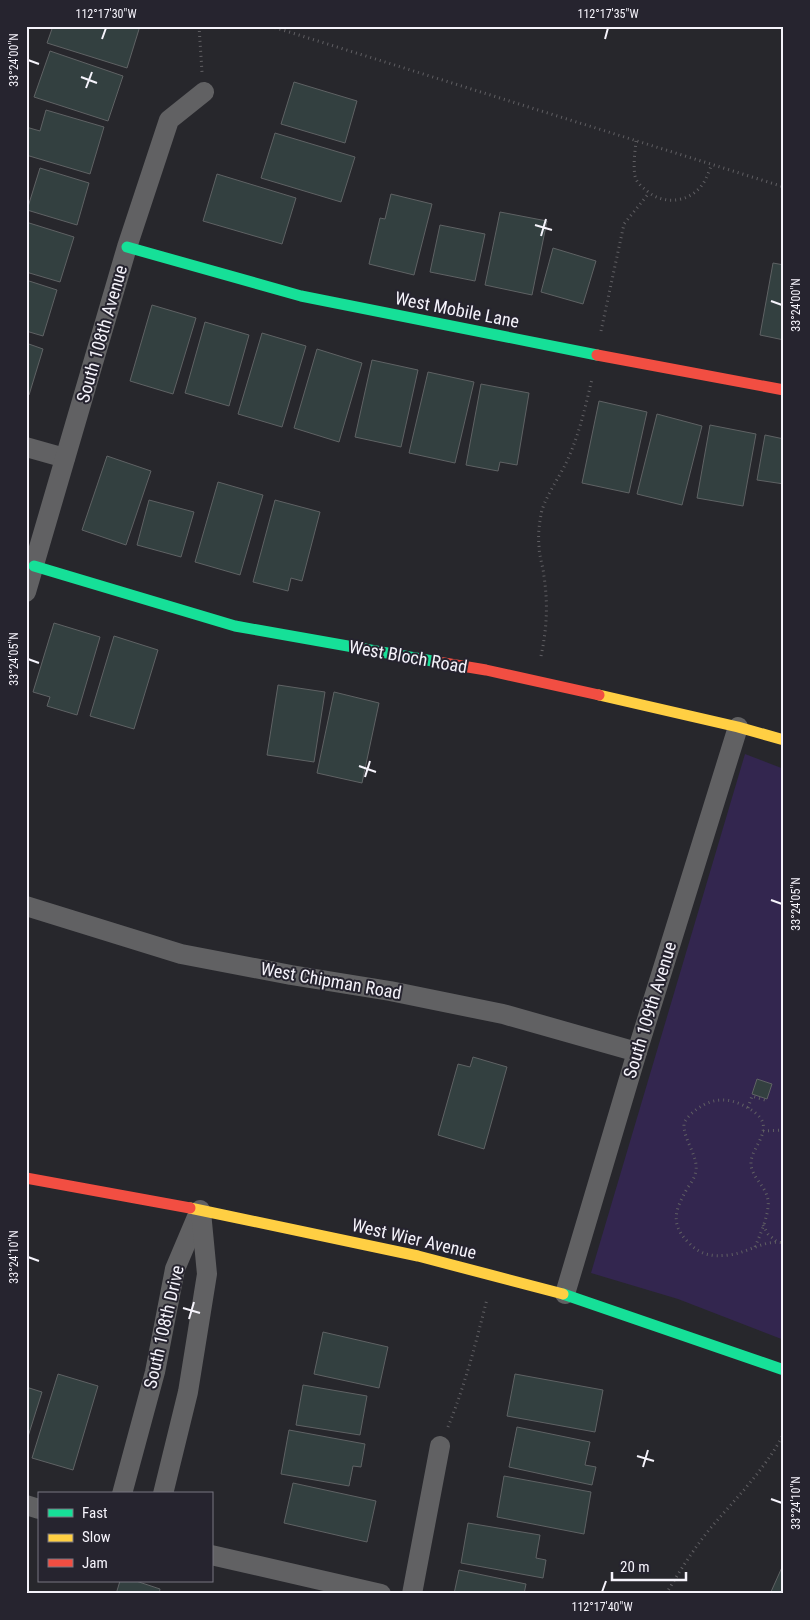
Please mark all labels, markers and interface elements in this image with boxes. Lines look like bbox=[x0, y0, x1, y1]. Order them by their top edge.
text: 112°17'30"W bbox=[75, 7, 137, 21]
text: 112°17'35"W bbox=[577, 7, 639, 21]
text: 33°24'00"N bbox=[7, 33, 21, 87]
street label: South 108th Avenue bbox=[72, 263, 131, 405]
text: 33°24'00"N bbox=[789, 278, 803, 332]
street label: West Mobile Lane bbox=[393, 287, 521, 332]
text: 33°24'05"N bbox=[7, 632, 21, 686]
street label: West Bloch Road bbox=[347, 636, 469, 677]
text: 33°24'05"N bbox=[789, 877, 803, 931]
street label: South 109th Avenue bbox=[619, 939, 680, 1081]
street label: West Chipman Road bbox=[259, 958, 403, 1003]
street label: West Wier Avenue bbox=[350, 1214, 478, 1263]
text: 33°24'10"N bbox=[7, 1230, 21, 1284]
street label: South 108th Drive bbox=[139, 1263, 188, 1391]
text: 33°24'10"N bbox=[789, 1476, 803, 1530]
legend bbox=[38, 1492, 212, 1582]
text: Fast bbox=[82, 1504, 107, 1522]
text: Slow bbox=[82, 1528, 111, 1546]
scale bar bbox=[612, 1550, 686, 1582]
text: Jam bbox=[82, 1554, 108, 1572]
text: 20 m bbox=[620, 1558, 650, 1576]
text: 112°17'40"W bbox=[571, 1600, 633, 1614]

